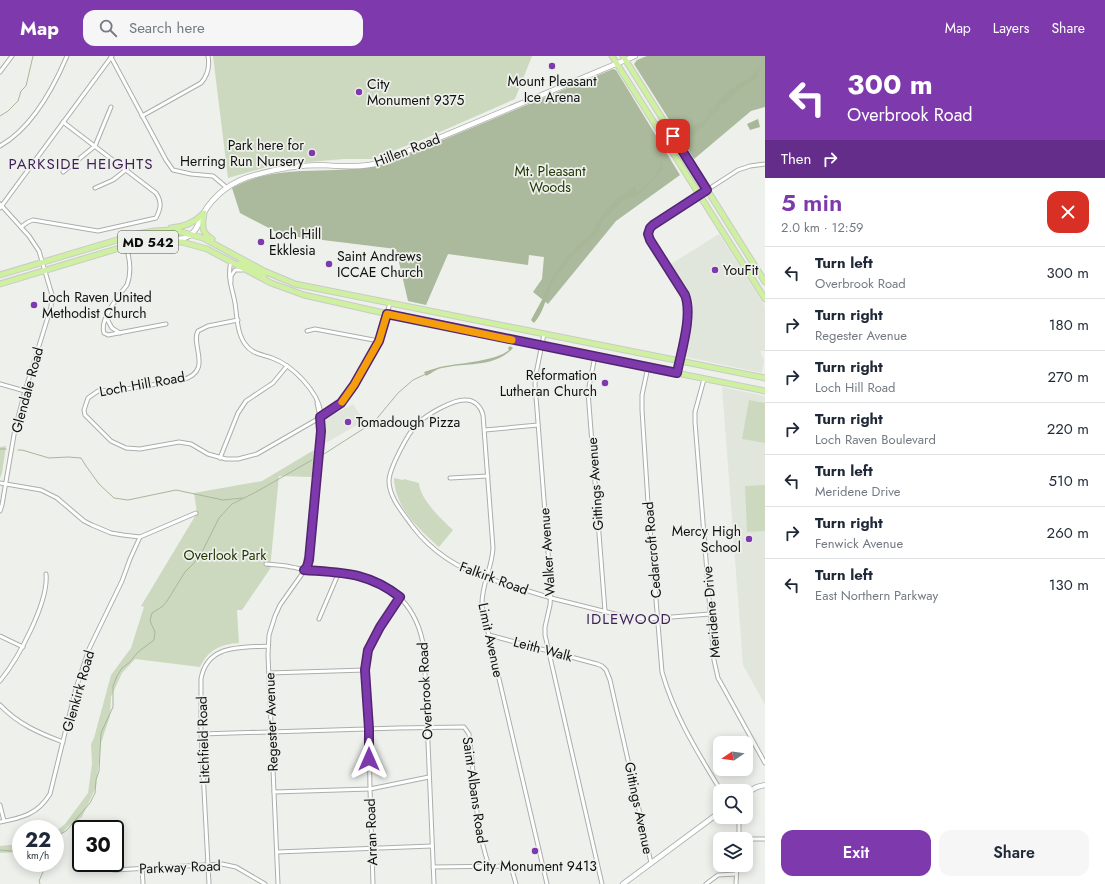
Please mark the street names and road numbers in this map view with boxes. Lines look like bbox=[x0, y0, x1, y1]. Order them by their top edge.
street label: Hillen Road bbox=[371, 128, 443, 172]
road number: MD 542 bbox=[118, 231, 178, 253]
street label: Glendale Road bbox=[6, 345, 48, 435]
street label: Loch Hill Road bbox=[98, 367, 186, 401]
street label: Gittings Avenue bbox=[582, 437, 608, 531]
street label: Cedarcroft Road bbox=[638, 501, 666, 599]
street label: Walker Avenue bbox=[534, 507, 560, 597]
street label: Falkirk Road bbox=[457, 556, 531, 600]
street label: Meridene Drive bbox=[697, 565, 725, 659]
street label: Limit Avenue bbox=[473, 601, 509, 679]
street label: Leith Walk bbox=[511, 631, 576, 667]
street label: Overbrook Road bbox=[412, 642, 438, 740]
street label: Glenkirk Road bbox=[57, 648, 99, 734]
street label: Regester Avenue bbox=[259, 672, 283, 772]
street label: Litchfield Road bbox=[191, 696, 215, 784]
street label: Saint Albans Road bbox=[458, 735, 492, 845]
street label: Gittings Avenue bbox=[619, 760, 659, 856]
street label: Arran Road bbox=[360, 798, 382, 866]
street label: Parkway Road bbox=[139, 856, 221, 878]

